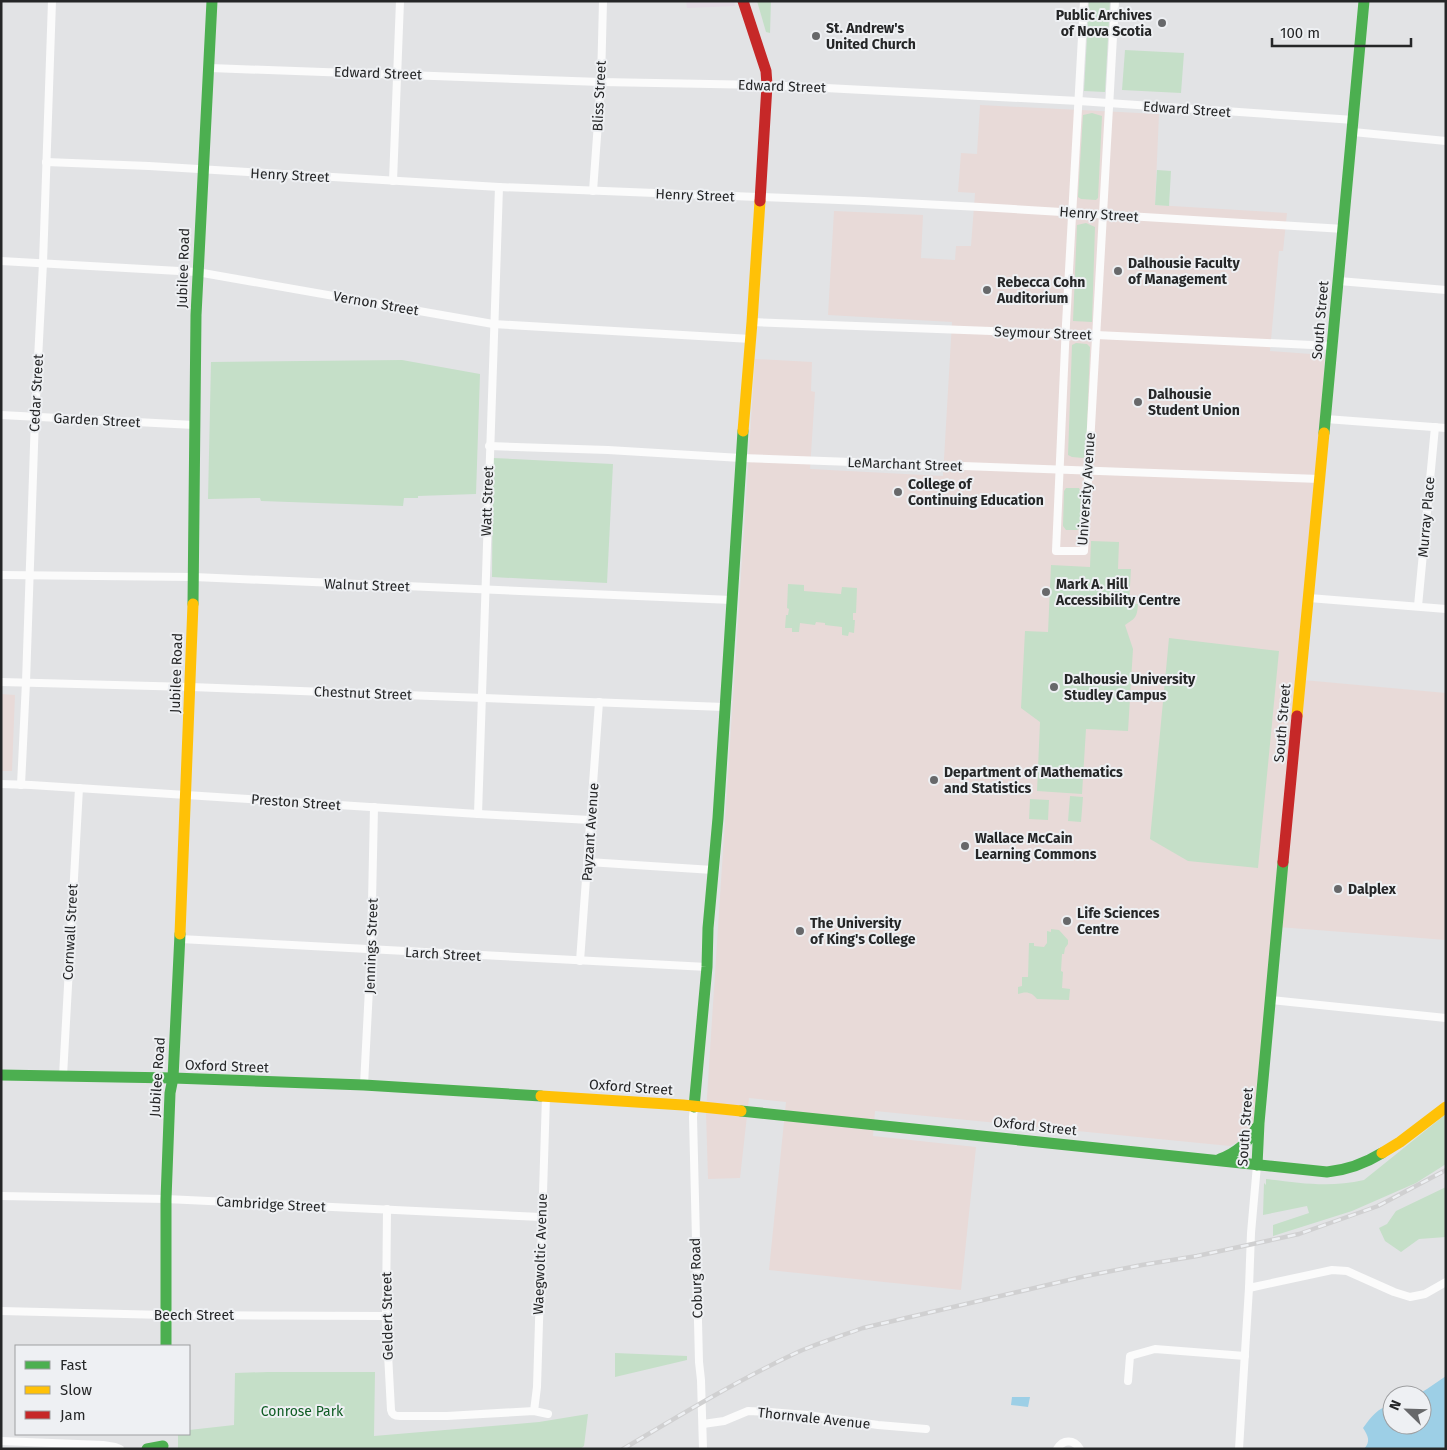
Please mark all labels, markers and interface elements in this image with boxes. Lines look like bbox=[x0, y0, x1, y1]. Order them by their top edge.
place label: Public Archives of Nova Scotia bbox=[1056, 7, 1152, 40]
scale bar bbox=[1272, 15, 1411, 47]
marker: Public Archives of Nova Scotia bbox=[1156, 17, 1168, 29]
place label: St. Andrew's United Church bbox=[826, 20, 916, 53]
text: 100 m bbox=[1280, 24, 1320, 42]
marker: St. Andrew's United Church bbox=[810, 30, 822, 42]
street label: Bliss Street bbox=[589, 59, 610, 132]
street label: Edward Street bbox=[334, 63, 423, 84]
street label: Edward Street bbox=[738, 76, 827, 97]
street label: Edward Street bbox=[1142, 98, 1232, 121]
street label: Henry Street bbox=[250, 165, 331, 186]
street label: Henry Street bbox=[655, 186, 736, 205]
street label: Henry Street bbox=[1059, 203, 1140, 226]
street label: Jubilee Road bbox=[174, 228, 193, 308]
place label: Dalhousie Faculty of Management bbox=[1128, 255, 1240, 288]
marker: Dalhousie Faculty of Management bbox=[1112, 265, 1124, 277]
place label: Rebecca Cohn Auditorium bbox=[996, 274, 1085, 307]
street label: South Street bbox=[1309, 279, 1332, 360]
marker: Rebecca Cohn Auditorium bbox=[981, 284, 993, 296]
street label: Vernon Street bbox=[332, 288, 421, 320]
street label: Seymour Street bbox=[994, 323, 1093, 344]
street label: Cedar Street bbox=[26, 353, 47, 433]
place label: Dalhousie Student Union bbox=[1148, 386, 1240, 419]
marker: Dalhousie Student Union bbox=[1132, 396, 1144, 408]
street label: Garden Street bbox=[53, 410, 142, 431]
street label: University Avenue bbox=[1074, 432, 1099, 546]
street label: LeMarchant Street bbox=[847, 454, 964, 475]
street label: Watt Street bbox=[478, 465, 497, 537]
place label: College of Continuing Education bbox=[908, 476, 1044, 509]
street label: Murray Place bbox=[1414, 476, 1438, 558]
marker: College of Continuing Education bbox=[892, 486, 904, 498]
street label: Walnut Street bbox=[324, 576, 411, 596]
place label: Mark A. Hill Accessibility Centre bbox=[1055, 576, 1181, 609]
marker: Mark A. Hill Accessibility Centre bbox=[1040, 586, 1052, 598]
street label: Jubilee Road bbox=[167, 633, 186, 713]
place label: Dalhousie University Studley Campus bbox=[1064, 671, 1196, 704]
marker: Dalhousie University Studley Campus bbox=[1048, 681, 1060, 693]
street label: South Street bbox=[1271, 682, 1294, 763]
street label: Chestnut Street bbox=[314, 683, 413, 704]
place label: Department of Mathematics and Statistics bbox=[944, 764, 1123, 797]
marker: Department of Mathematics and Statistics bbox=[928, 774, 940, 786]
street label: Payzant Avenue bbox=[579, 782, 602, 882]
street label: Preston Street bbox=[251, 791, 342, 814]
place label: Wallace McCain Learning Commons bbox=[975, 830, 1097, 863]
marker: Wallace McCain Learning Commons bbox=[959, 840, 971, 852]
place label: Dalplex bbox=[1348, 881, 1397, 898]
street label: Cornwall Street bbox=[59, 882, 82, 981]
marker: Dalplex bbox=[1332, 883, 1344, 895]
street label: Jennings Street bbox=[361, 897, 382, 994]
place label: Life Sciences Centre bbox=[1077, 905, 1160, 938]
place label: The University of King's College bbox=[810, 915, 916, 948]
marker: Life Sciences Centre bbox=[1061, 915, 1073, 927]
marker: The University of King's College bbox=[794, 925, 806, 937]
street label: Larch Street bbox=[405, 944, 482, 965]
street label: Jubilee Road bbox=[146, 1037, 169, 1118]
street label: Oxford Street bbox=[185, 1057, 270, 1076]
street label: Oxford Street bbox=[588, 1076, 674, 1099]
street label: South Street bbox=[1234, 1086, 1257, 1167]
street label: Oxford Street bbox=[992, 1114, 1079, 1139]
street label: Cambridge Street bbox=[216, 1193, 327, 1216]
street label: Waegwoltic Avenue bbox=[530, 1193, 551, 1315]
street label: Coburg Road bbox=[687, 1237, 706, 1319]
street label: Geldert Street bbox=[378, 1271, 397, 1360]
street label: Beech Street bbox=[154, 1307, 235, 1324]
legend bbox=[15, 1345, 190, 1435]
text: Fast bbox=[60, 1356, 87, 1374]
text: Slow bbox=[60, 1381, 92, 1399]
north arrow bbox=[1382, 1385, 1432, 1435]
text: N bbox=[1386, 1398, 1405, 1413]
park label: Conrose Park bbox=[261, 1403, 344, 1420]
street label: Thornvale Avenue bbox=[757, 1404, 871, 1433]
text: Jam bbox=[60, 1406, 86, 1424]

